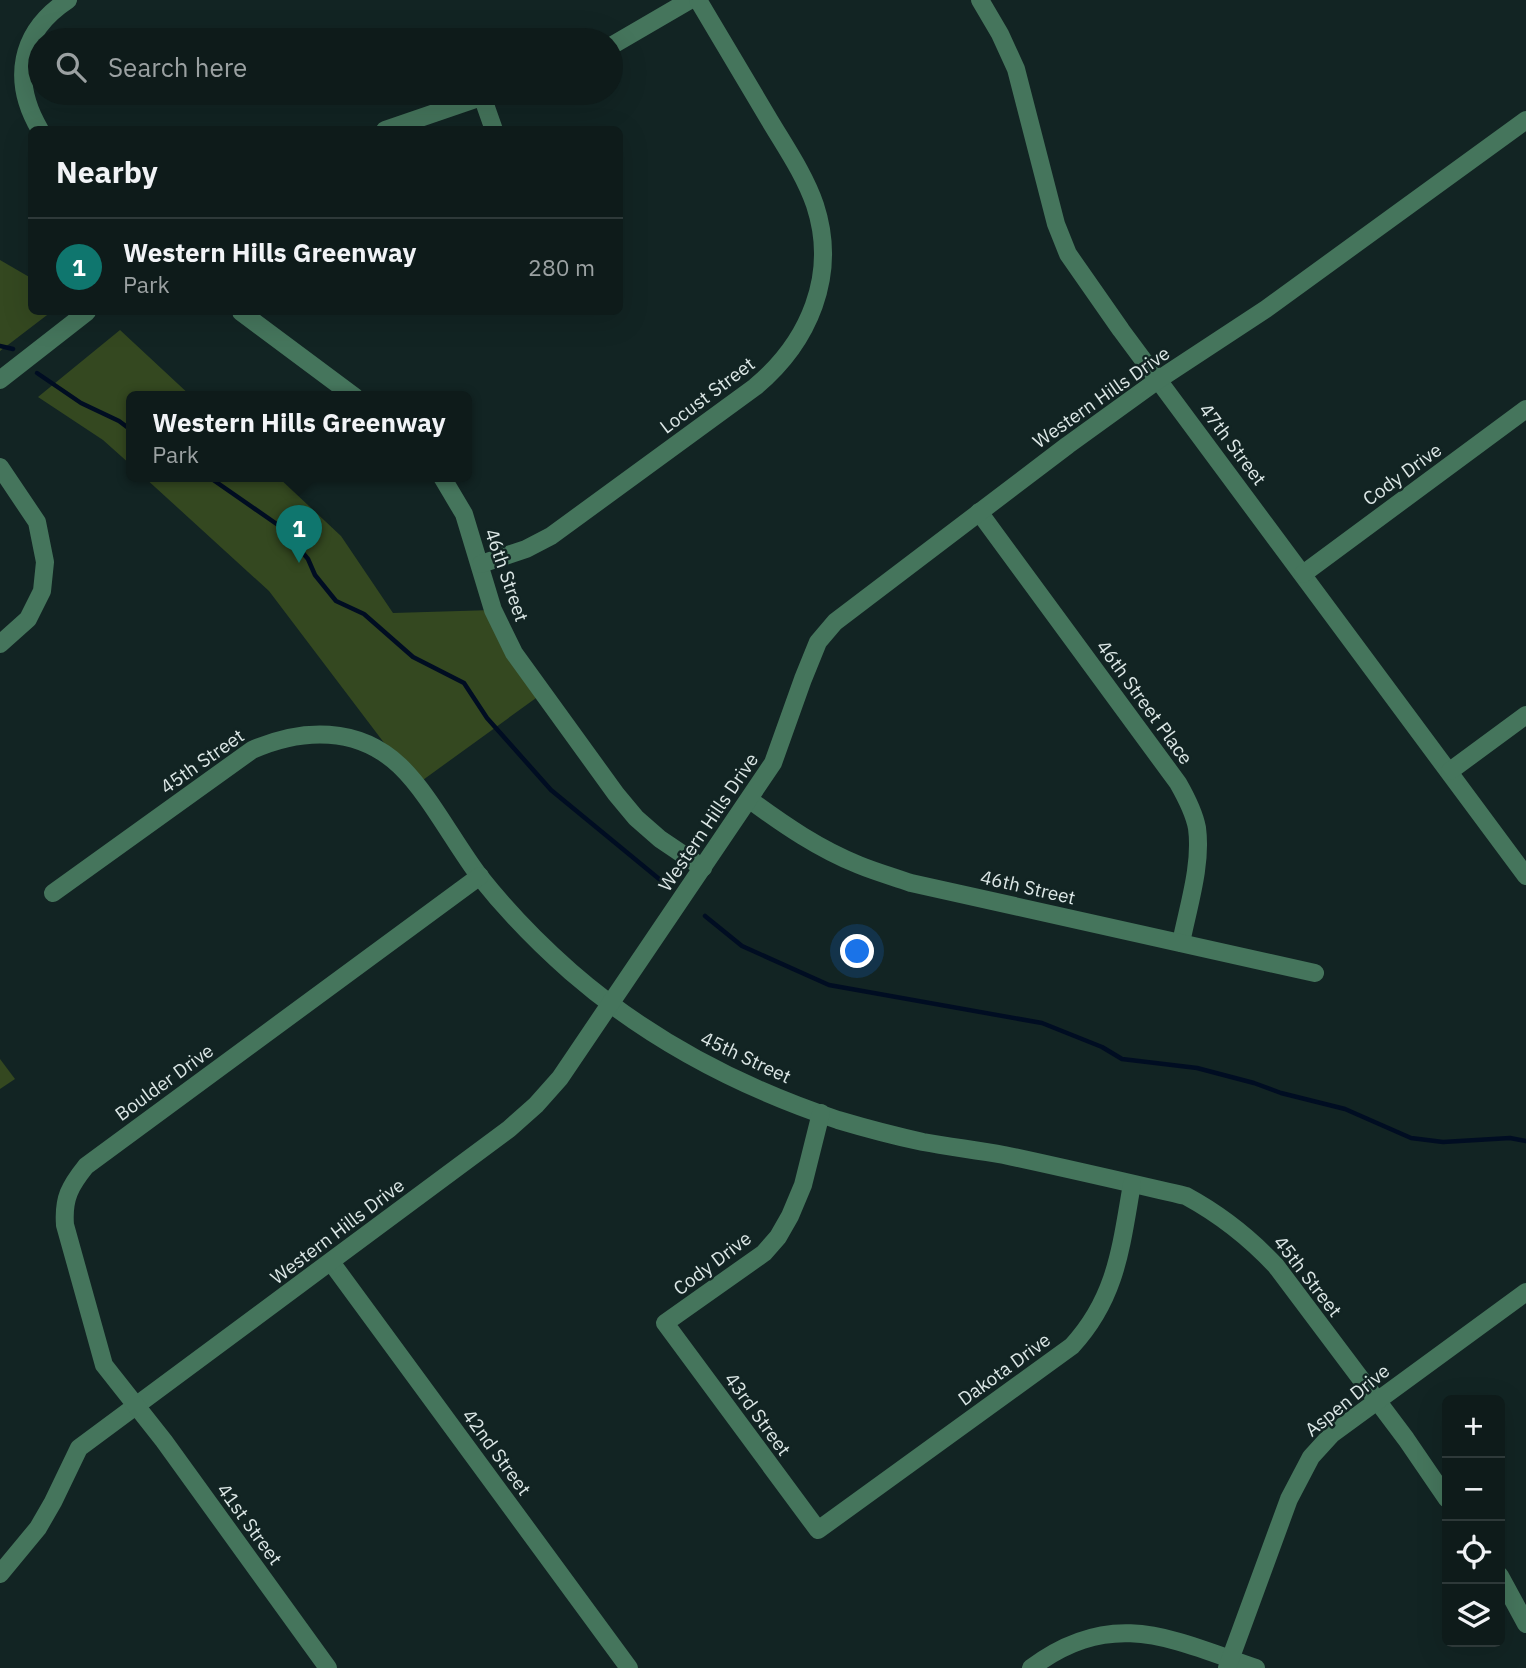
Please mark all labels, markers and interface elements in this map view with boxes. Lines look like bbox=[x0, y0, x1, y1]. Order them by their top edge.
search box bbox=[28, 28, 623, 105]
icon: search bbox=[52, 48, 90, 86]
text: Search here bbox=[108, 50, 247, 84]
text: Nearby bbox=[56, 152, 158, 191]
text: Western Hills Greenway bbox=[123, 235, 416, 269]
text: 1 bbox=[72, 252, 86, 282]
text: 280 m bbox=[528, 252, 595, 282]
text: Park bbox=[123, 269, 170, 299]
street label: Western Hills Drive bbox=[1028, 341, 1174, 453]
street label: Locust Street bbox=[655, 351, 759, 439]
popup bbox=[126, 391, 472, 482]
street label: 47th Street bbox=[1194, 398, 1272, 490]
text: Western Hills Greenway bbox=[152, 405, 446, 439]
street label: Cody Drive bbox=[1358, 437, 1446, 511]
text: Park bbox=[152, 439, 199, 469]
pin: 1 bbox=[276, 505, 322, 563]
street label: 46th Street bbox=[480, 525, 534, 625]
street label: 46th Street Place bbox=[1092, 635, 1198, 769]
street label: 45th Street bbox=[155, 723, 249, 799]
street label: Western Hills Drive bbox=[653, 748, 763, 896]
street label: 46th Street bbox=[978, 864, 1078, 910]
your location bbox=[840, 934, 874, 968]
street label: 45th Street bbox=[697, 1026, 795, 1088]
street label: Boulder Drive bbox=[110, 1038, 218, 1126]
street label: Western Hills Drive bbox=[265, 1173, 409, 1289]
street label: Cody Drive bbox=[668, 1226, 756, 1300]
street label: 45th Street bbox=[1269, 1230, 1347, 1322]
street label: Dakota Drive bbox=[953, 1327, 1055, 1411]
street label: Aspen Drive bbox=[1300, 1358, 1394, 1442]
street label: 43rd Street bbox=[720, 1368, 796, 1460]
map controls bbox=[1442, 1395, 1505, 1647]
button: + bbox=[1442, 1395, 1505, 1458]
street label: 42nd Street bbox=[458, 1404, 536, 1500]
button: − bbox=[1442, 1458, 1505, 1521]
street label: 41st Street bbox=[212, 1478, 288, 1570]
button: locate bbox=[1442, 1521, 1505, 1584]
button: layers bbox=[1442, 1584, 1505, 1647]

